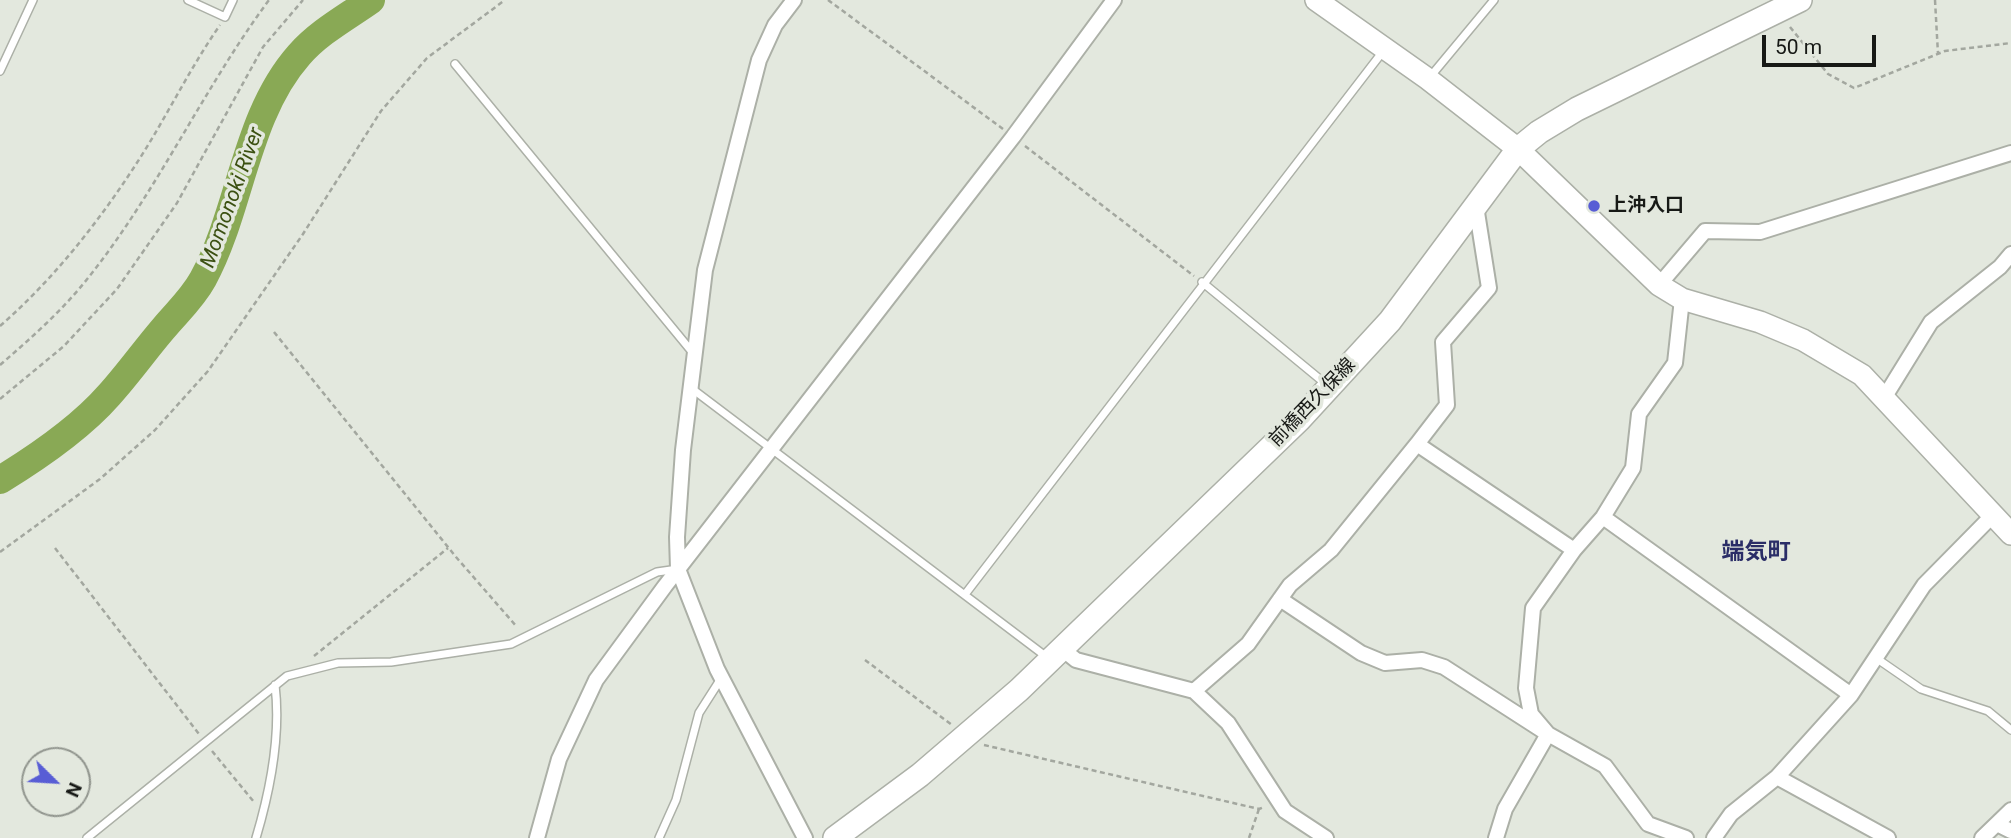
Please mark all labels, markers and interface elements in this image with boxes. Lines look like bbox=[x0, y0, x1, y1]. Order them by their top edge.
scale bar bbox=[1766, 21, 1880, 65]
text: 50 m bbox=[1775, 35, 1822, 59]
water label: Momonoki River bbox=[196, 125, 270, 271]
place label: 上沖入口 bbox=[1608, 195, 1684, 217]
marker: 上沖入口 bbox=[1586, 198, 1602, 214]
street label: 前橋西久保線 bbox=[1265, 354, 1361, 452]
district label: 端気町 bbox=[1722, 539, 1790, 567]
north arrow bbox=[21, 747, 91, 817]
text: N bbox=[61, 779, 87, 801]

